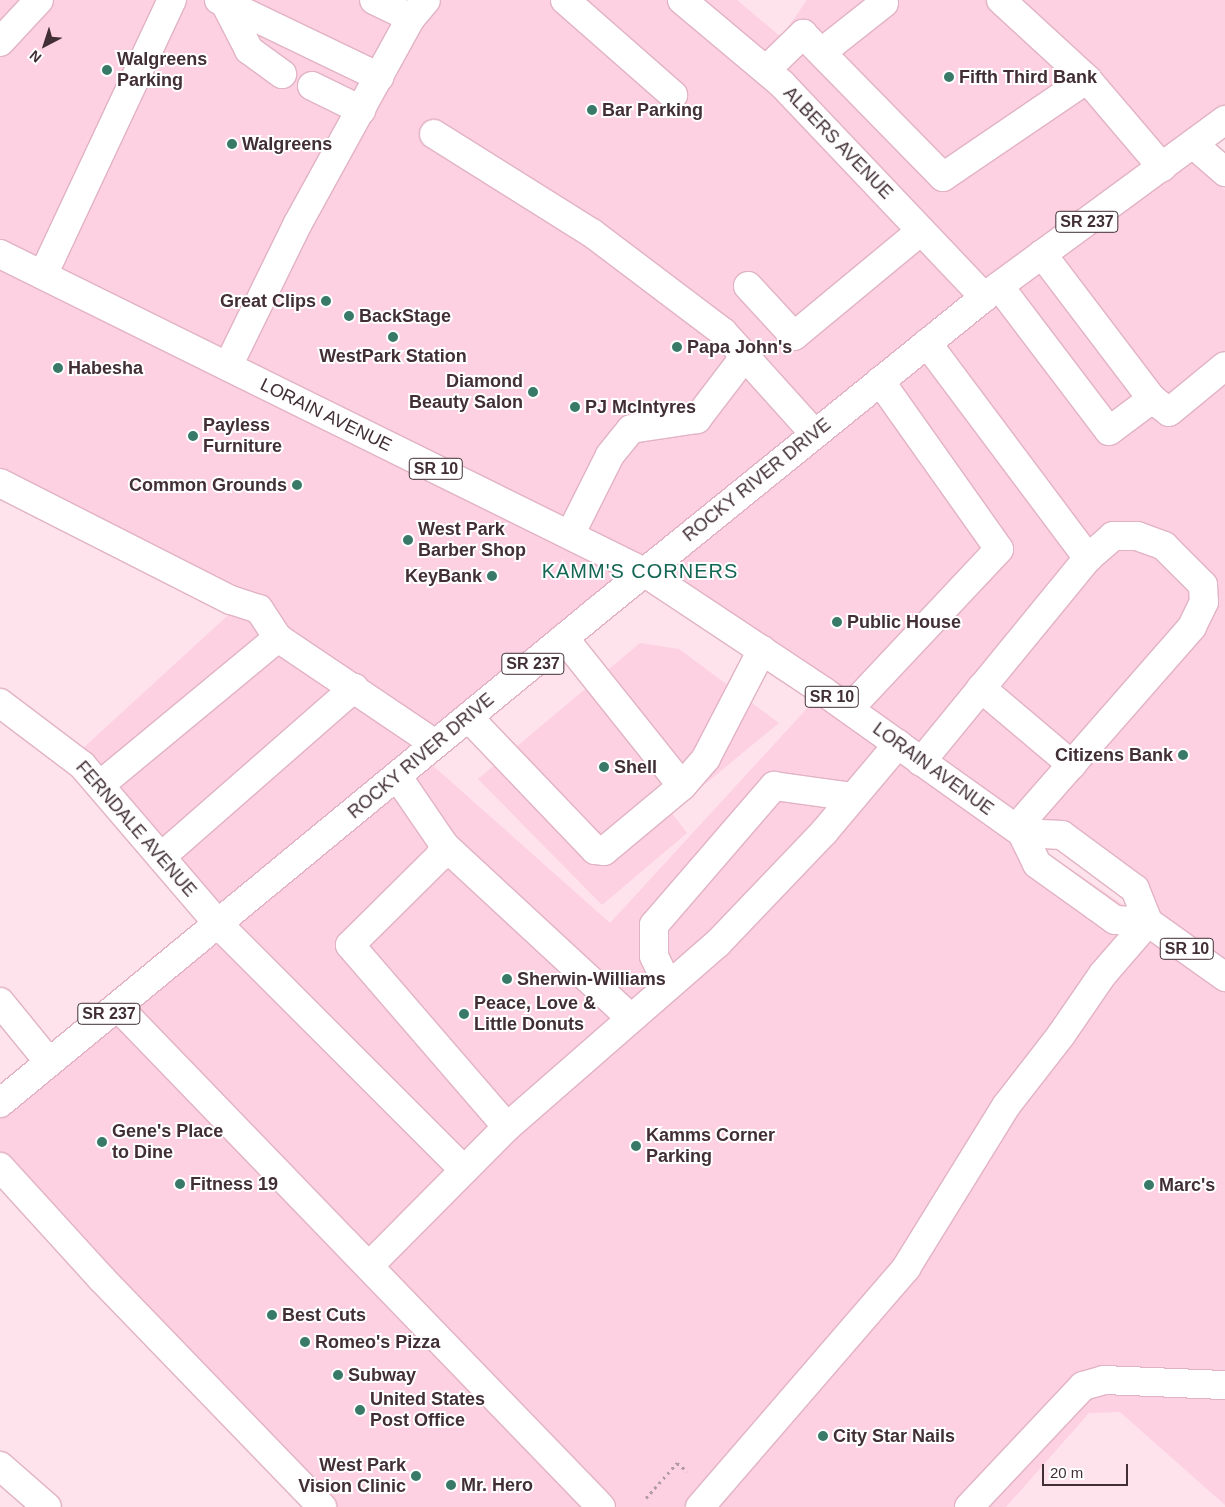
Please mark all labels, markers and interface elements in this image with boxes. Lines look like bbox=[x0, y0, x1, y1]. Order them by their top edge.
north arrow bbox=[20, 20, 70, 70]
text: N bbox=[26, 47, 44, 66]
place label: Walgreens Parking bbox=[117, 49, 207, 92]
marker: Walgreens Parking bbox=[101, 64, 113, 76]
place label: Fifth Third Bank bbox=[959, 66, 1097, 88]
marker: Fifth Third Bank bbox=[943, 71, 955, 83]
street label: ALBERS AVENUE bbox=[779, 82, 897, 204]
place label: Bar Parking bbox=[602, 99, 703, 121]
marker: Bar Parking bbox=[586, 104, 598, 116]
place label: Walgreens bbox=[242, 133, 332, 155]
marker: Walgreens bbox=[226, 138, 238, 150]
road number: SR 237 bbox=[1054, 208, 1120, 236]
place label: Great Clips bbox=[220, 290, 316, 312]
marker: Great Clips bbox=[320, 295, 332, 307]
place label: BackStage bbox=[359, 305, 451, 327]
marker: BackStage bbox=[343, 310, 355, 322]
marker: WestPark Station bbox=[387, 331, 399, 343]
place label: Papa John's bbox=[687, 336, 792, 358]
marker: Papa John's bbox=[671, 341, 683, 353]
place label: WestPark Station bbox=[319, 345, 467, 367]
place label: Habesha bbox=[68, 357, 143, 379]
marker: Habesha bbox=[52, 362, 64, 374]
place label: Diamond Beauty Salon bbox=[409, 371, 523, 414]
street label: LORAIN AVENUE bbox=[256, 374, 396, 456]
marker: Diamond Beauty Salon bbox=[527, 386, 539, 398]
place label: PJ McIntyres bbox=[585, 396, 696, 418]
marker: PJ McIntyres bbox=[569, 401, 581, 413]
street label: ROCKY RIVER DRIVE bbox=[679, 414, 835, 546]
place label: Payless Furniture bbox=[203, 415, 282, 458]
marker: Payless Furniture bbox=[187, 430, 199, 442]
road number: SR 10 bbox=[408, 456, 464, 482]
place label: Common Grounds bbox=[129, 474, 287, 496]
marker: Common Grounds bbox=[291, 479, 303, 491]
place label: West Park Barber Shop bbox=[418, 519, 526, 562]
marker: West Park Barber Shop bbox=[402, 534, 414, 546]
district label: KAMM'S CORNERS bbox=[540, 559, 740, 583]
place label: KeyBank bbox=[405, 565, 482, 587]
marker: KeyBank bbox=[486, 570, 498, 582]
place label: Public House bbox=[847, 611, 961, 633]
marker: Public House bbox=[831, 616, 843, 628]
road number: SR 237 bbox=[500, 651, 566, 678]
road number: SR 10 bbox=[804, 684, 860, 710]
street label: ROCKY RIVER DRIVE bbox=[344, 689, 498, 823]
street label: LORAIN AVENUE bbox=[868, 718, 998, 820]
place label: Citizens Bank bbox=[1055, 744, 1173, 766]
marker: Citizens Bank bbox=[1177, 749, 1189, 761]
street label: FERNDALE AVENUE bbox=[71, 756, 201, 902]
place label: Shell bbox=[614, 756, 657, 778]
marker: Shell bbox=[598, 761, 610, 773]
road number: SR 10 bbox=[1160, 936, 1214, 962]
place label: Sherwin-Williams bbox=[517, 968, 666, 990]
marker: Sherwin-Williams bbox=[501, 973, 513, 985]
place label: Peace, Love & Little Donuts bbox=[474, 993, 596, 1036]
road number: SR 237 bbox=[76, 1001, 142, 1028]
marker: Peace, Love & Little Donuts bbox=[458, 1008, 470, 1020]
place label: Gene's Place to Dine bbox=[112, 1121, 223, 1164]
place label: Kamms Corner Parking bbox=[646, 1125, 775, 1168]
marker: Gene's Place to Dine bbox=[96, 1136, 108, 1148]
marker: Kamms Corner Parking bbox=[630, 1140, 642, 1152]
place label: Fitness 19 bbox=[190, 1173, 278, 1195]
place label: Marc's bbox=[1159, 1174, 1215, 1196]
marker: Fitness 19 bbox=[174, 1178, 186, 1190]
marker: Marc's bbox=[1143, 1179, 1155, 1191]
place label: Best Cuts bbox=[282, 1304, 366, 1326]
marker: Best Cuts bbox=[266, 1309, 278, 1321]
place label: Romeo's Pizza bbox=[315, 1331, 440, 1353]
marker: Romeo's Pizza bbox=[299, 1336, 311, 1348]
place label: Subway bbox=[348, 1364, 416, 1386]
marker: Subway bbox=[332, 1369, 344, 1381]
place label: United States Post Office bbox=[370, 1389, 485, 1432]
marker: United States Post Office bbox=[354, 1404, 366, 1416]
place label: City Star Nails bbox=[833, 1425, 955, 1447]
marker: City Star Nails bbox=[817, 1430, 829, 1442]
scale bar bbox=[1045, 1454, 1131, 1486]
place label: West Park Vision Clinic bbox=[298, 1455, 406, 1498]
text: 20 m bbox=[1050, 1464, 1083, 1481]
marker: West Park Vision Clinic bbox=[410, 1470, 422, 1482]
place label: Mr. Hero bbox=[461, 1474, 533, 1496]
marker: Mr. Hero bbox=[445, 1479, 457, 1491]

